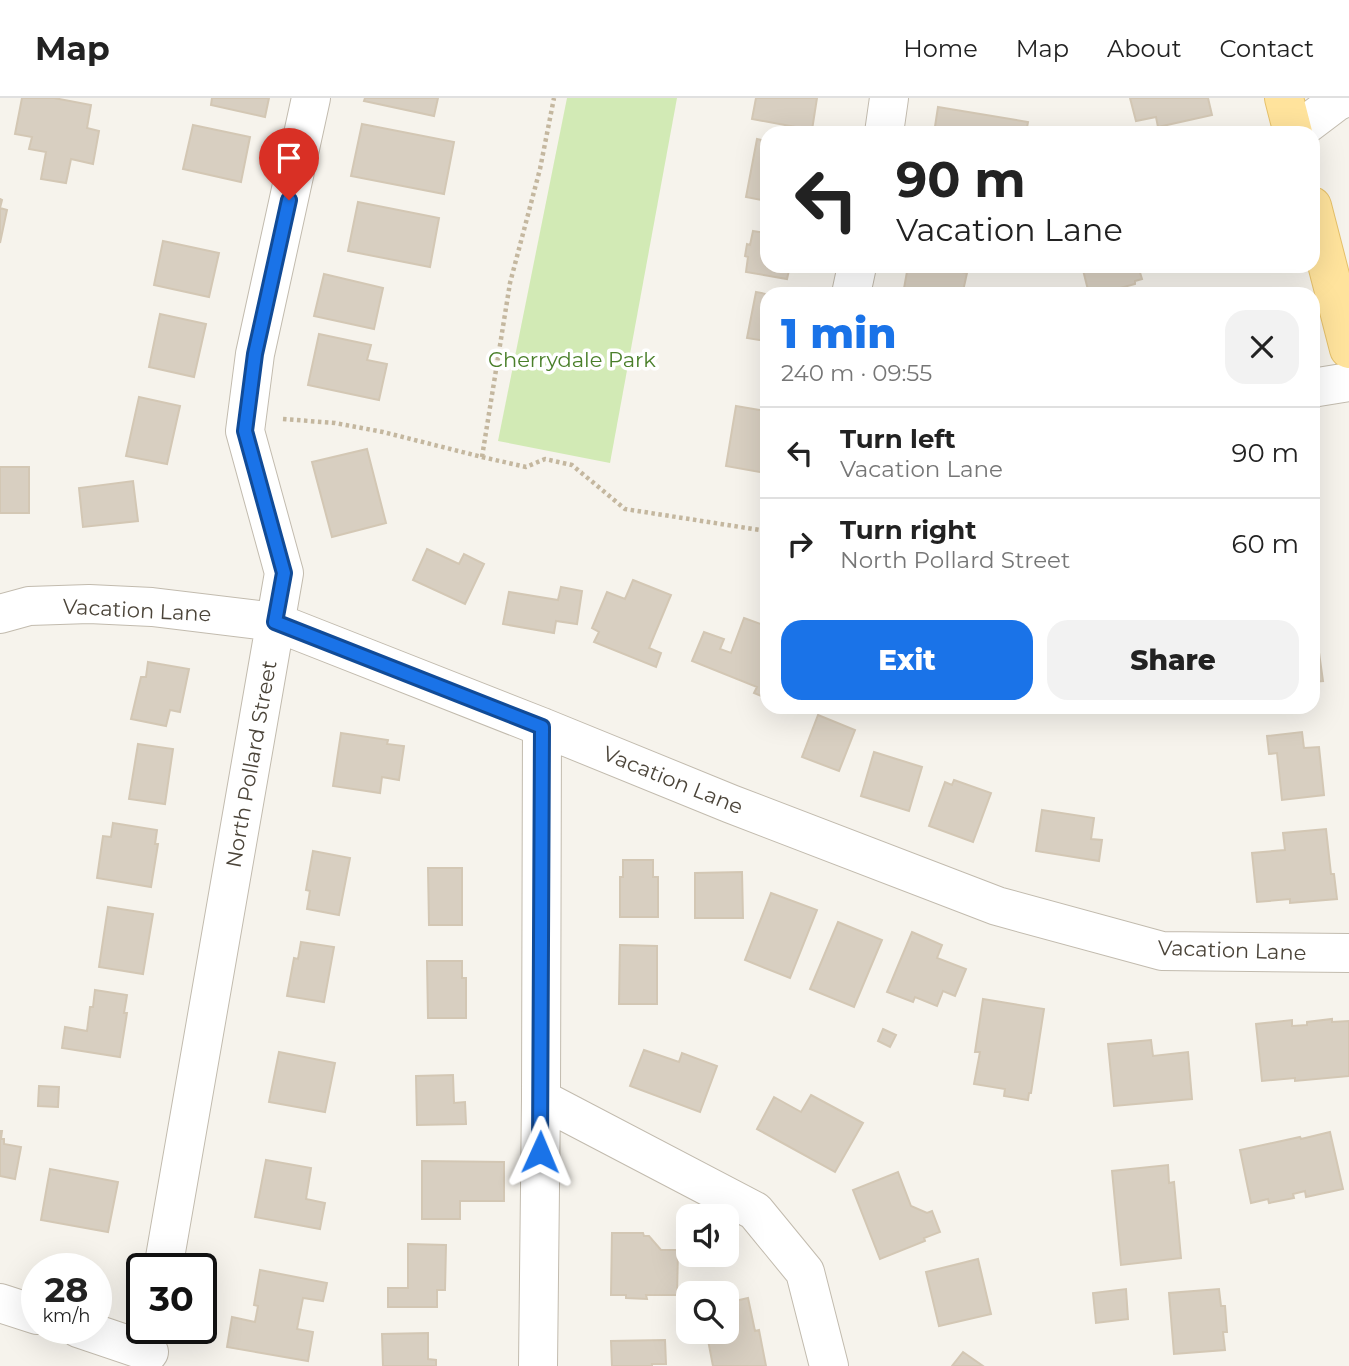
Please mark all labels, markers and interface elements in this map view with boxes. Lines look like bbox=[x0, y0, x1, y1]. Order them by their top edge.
text: Map bbox=[35, 28, 110, 68]
text: Home bbox=[903, 34, 978, 63]
text: Map bbox=[1016, 34, 1069, 63]
text: About bbox=[1107, 34, 1181, 63]
text: Contact bbox=[1219, 34, 1314, 63]
pin bbox=[259, 128, 319, 200]
icon: arrive bbox=[270, 139, 308, 177]
text: 90 m bbox=[896, 150, 1026, 209]
icon: left bbox=[781, 154, 872, 245]
text: Vacation Lane bbox=[896, 210, 1123, 249]
text: 1 min bbox=[781, 307, 897, 359]
button: close bbox=[1225, 310, 1299, 384]
park label: Cherrydale Park bbox=[488, 347, 656, 372]
text: 240 m · 09:55 bbox=[781, 359, 932, 387]
text: Turn left bbox=[840, 423, 956, 455]
icon: left bbox=[781, 434, 819, 472]
text: 90 m bbox=[1232, 437, 1299, 469]
text: Vacation Lane bbox=[840, 455, 1003, 483]
text: Turn right bbox=[840, 514, 976, 546]
icon: right bbox=[781, 525, 819, 563]
text: 60 m bbox=[1232, 528, 1299, 560]
text: North Pollard Street bbox=[840, 546, 1070, 574]
street label: Vacation Lane bbox=[62, 594, 212, 626]
button: Exit bbox=[781, 620, 1033, 700]
button: Share bbox=[1047, 620, 1299, 700]
street label: North Pollard Street bbox=[220, 658, 282, 870]
street label: Vacation Lane bbox=[599, 741, 747, 819]
street label: Vacation Lane bbox=[1157, 935, 1307, 965]
position arrow bbox=[503, 1115, 577, 1189]
map controls bbox=[676, 1204, 739, 1344]
button: sound bbox=[676, 1204, 739, 1267]
speed limit sign: 30 bbox=[126, 1253, 217, 1344]
text: 28 bbox=[45, 1268, 88, 1311]
button: search bbox=[676, 1281, 739, 1344]
text: km/h bbox=[42, 1305, 91, 1327]

